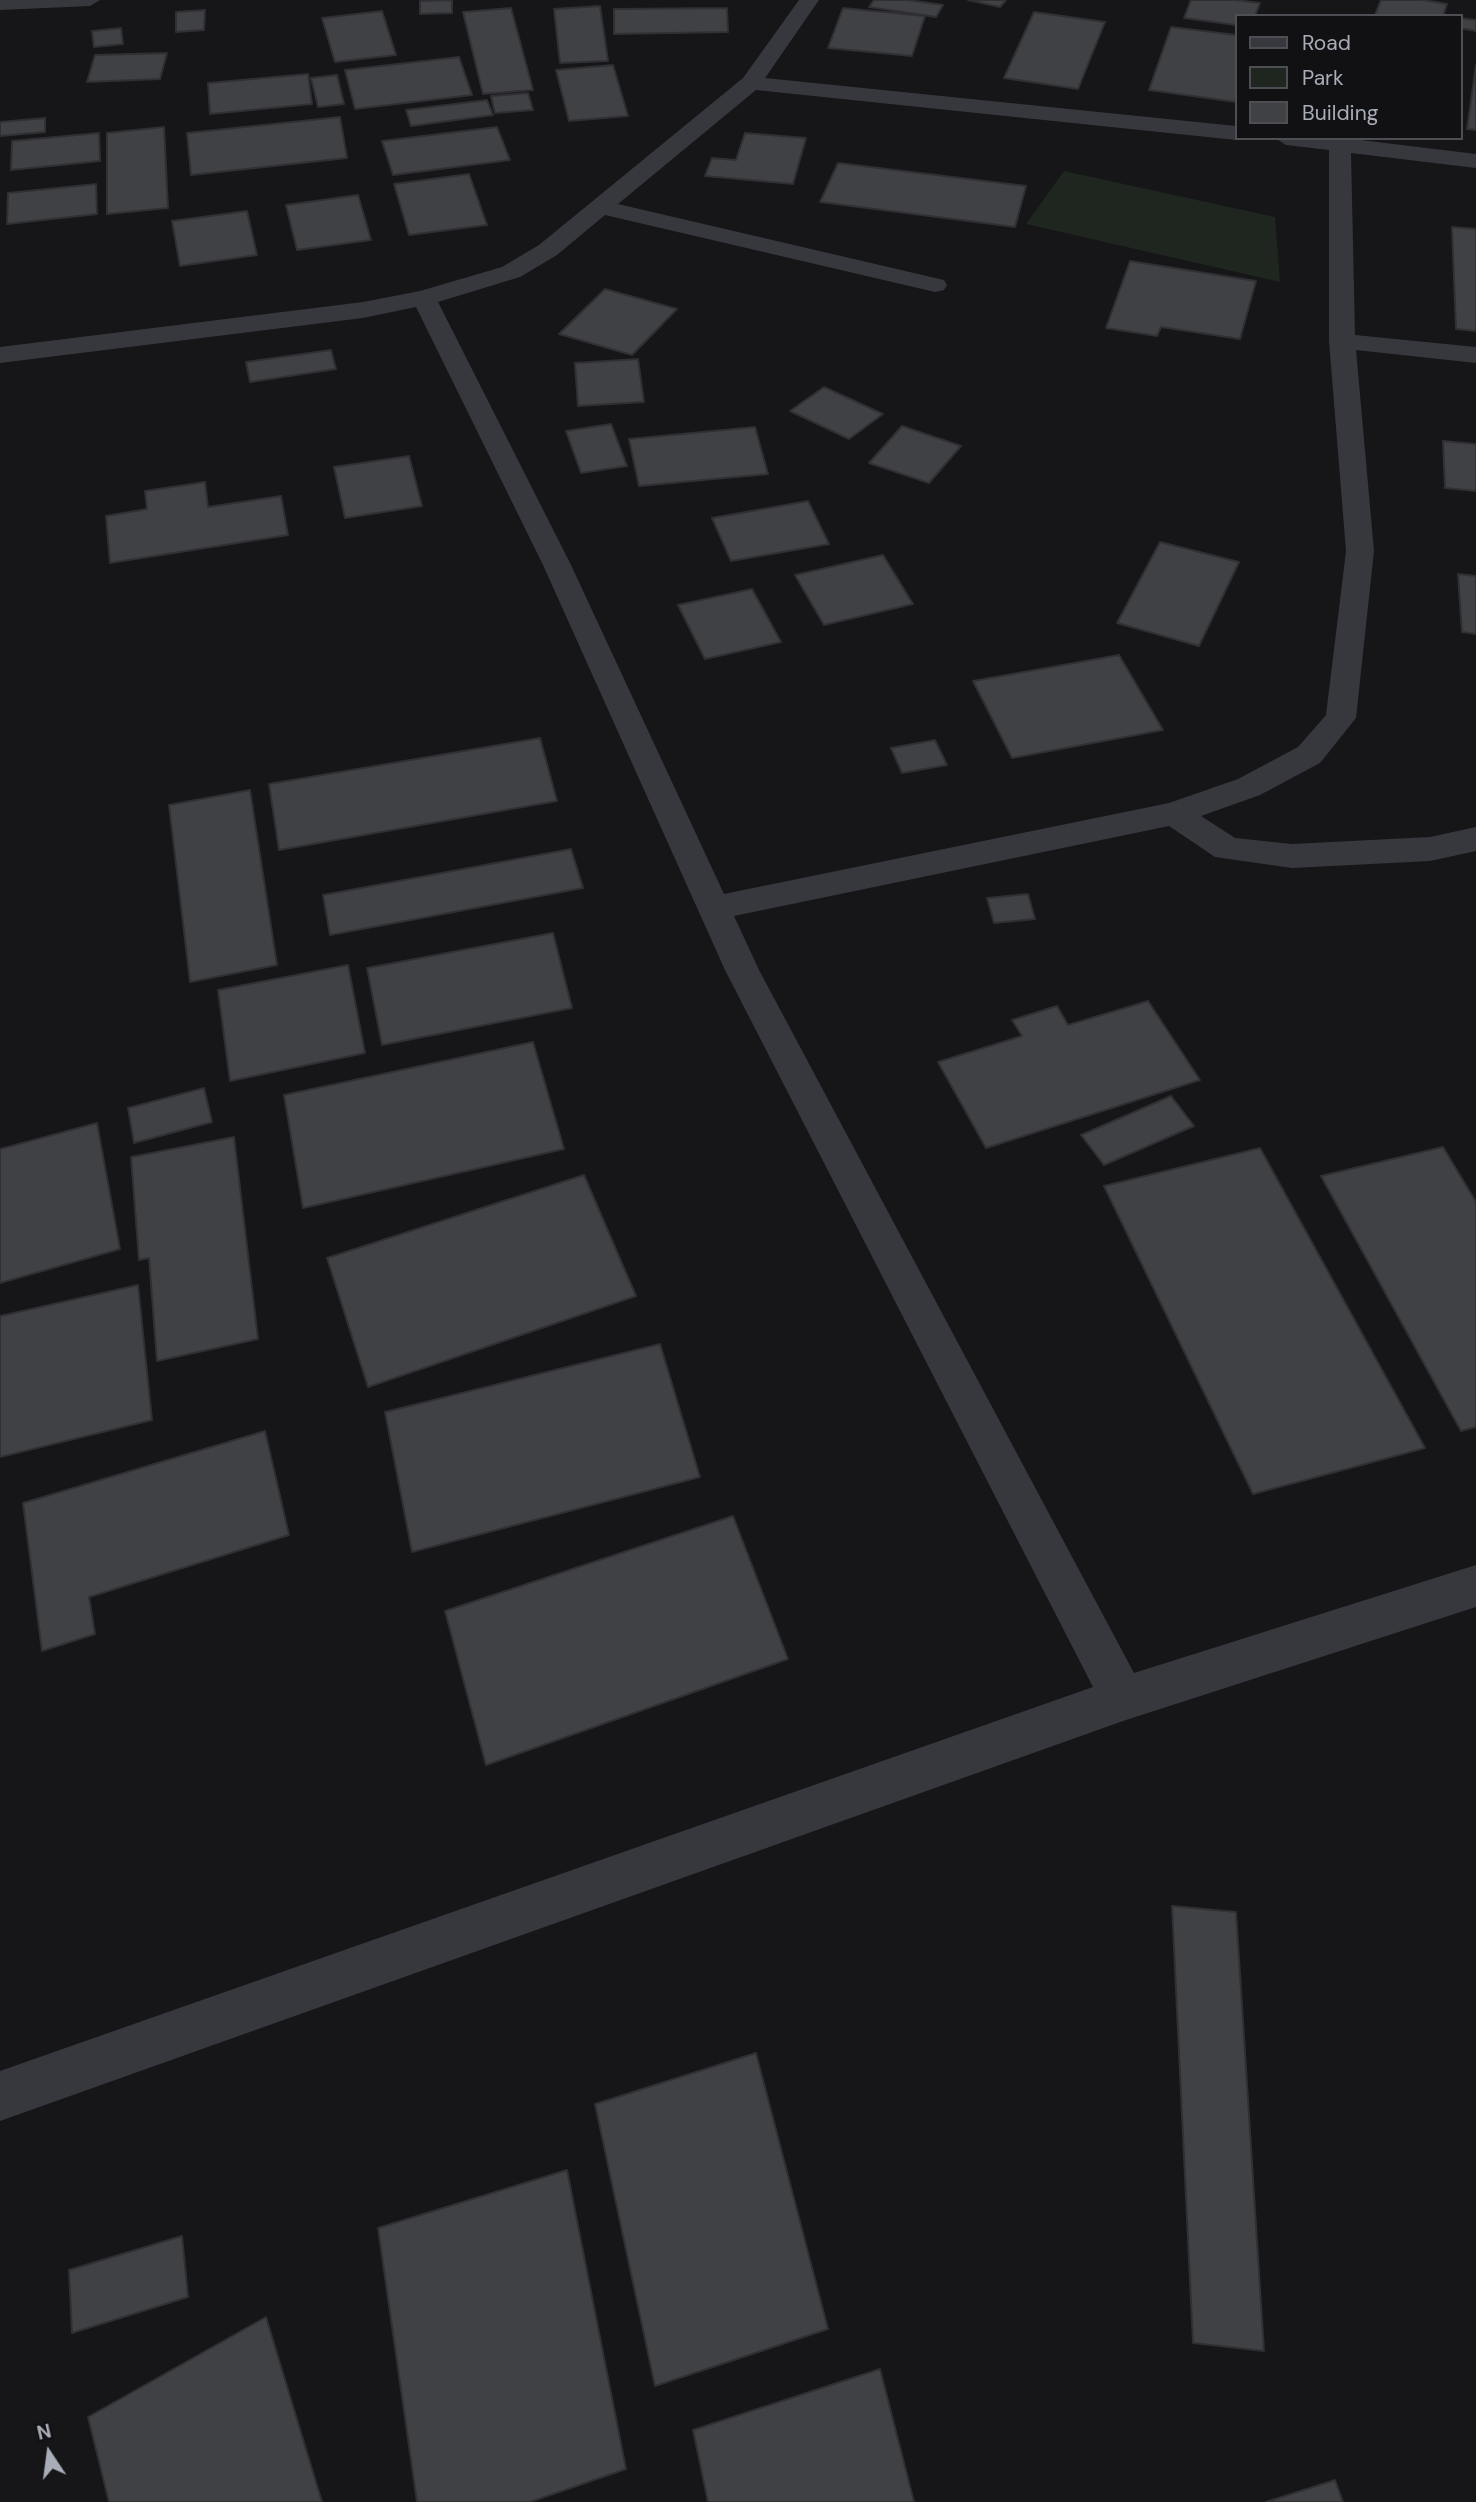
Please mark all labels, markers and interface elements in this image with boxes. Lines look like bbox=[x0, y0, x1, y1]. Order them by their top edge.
legend bbox=[1234, 14, 1462, 140]
text: Road bbox=[1302, 29, 1351, 57]
text: Park bbox=[1302, 64, 1343, 92]
text: Building bbox=[1302, 99, 1378, 127]
north arrow bbox=[14, 2418, 84, 2488]
text: N bbox=[35, 2418, 54, 2446]

